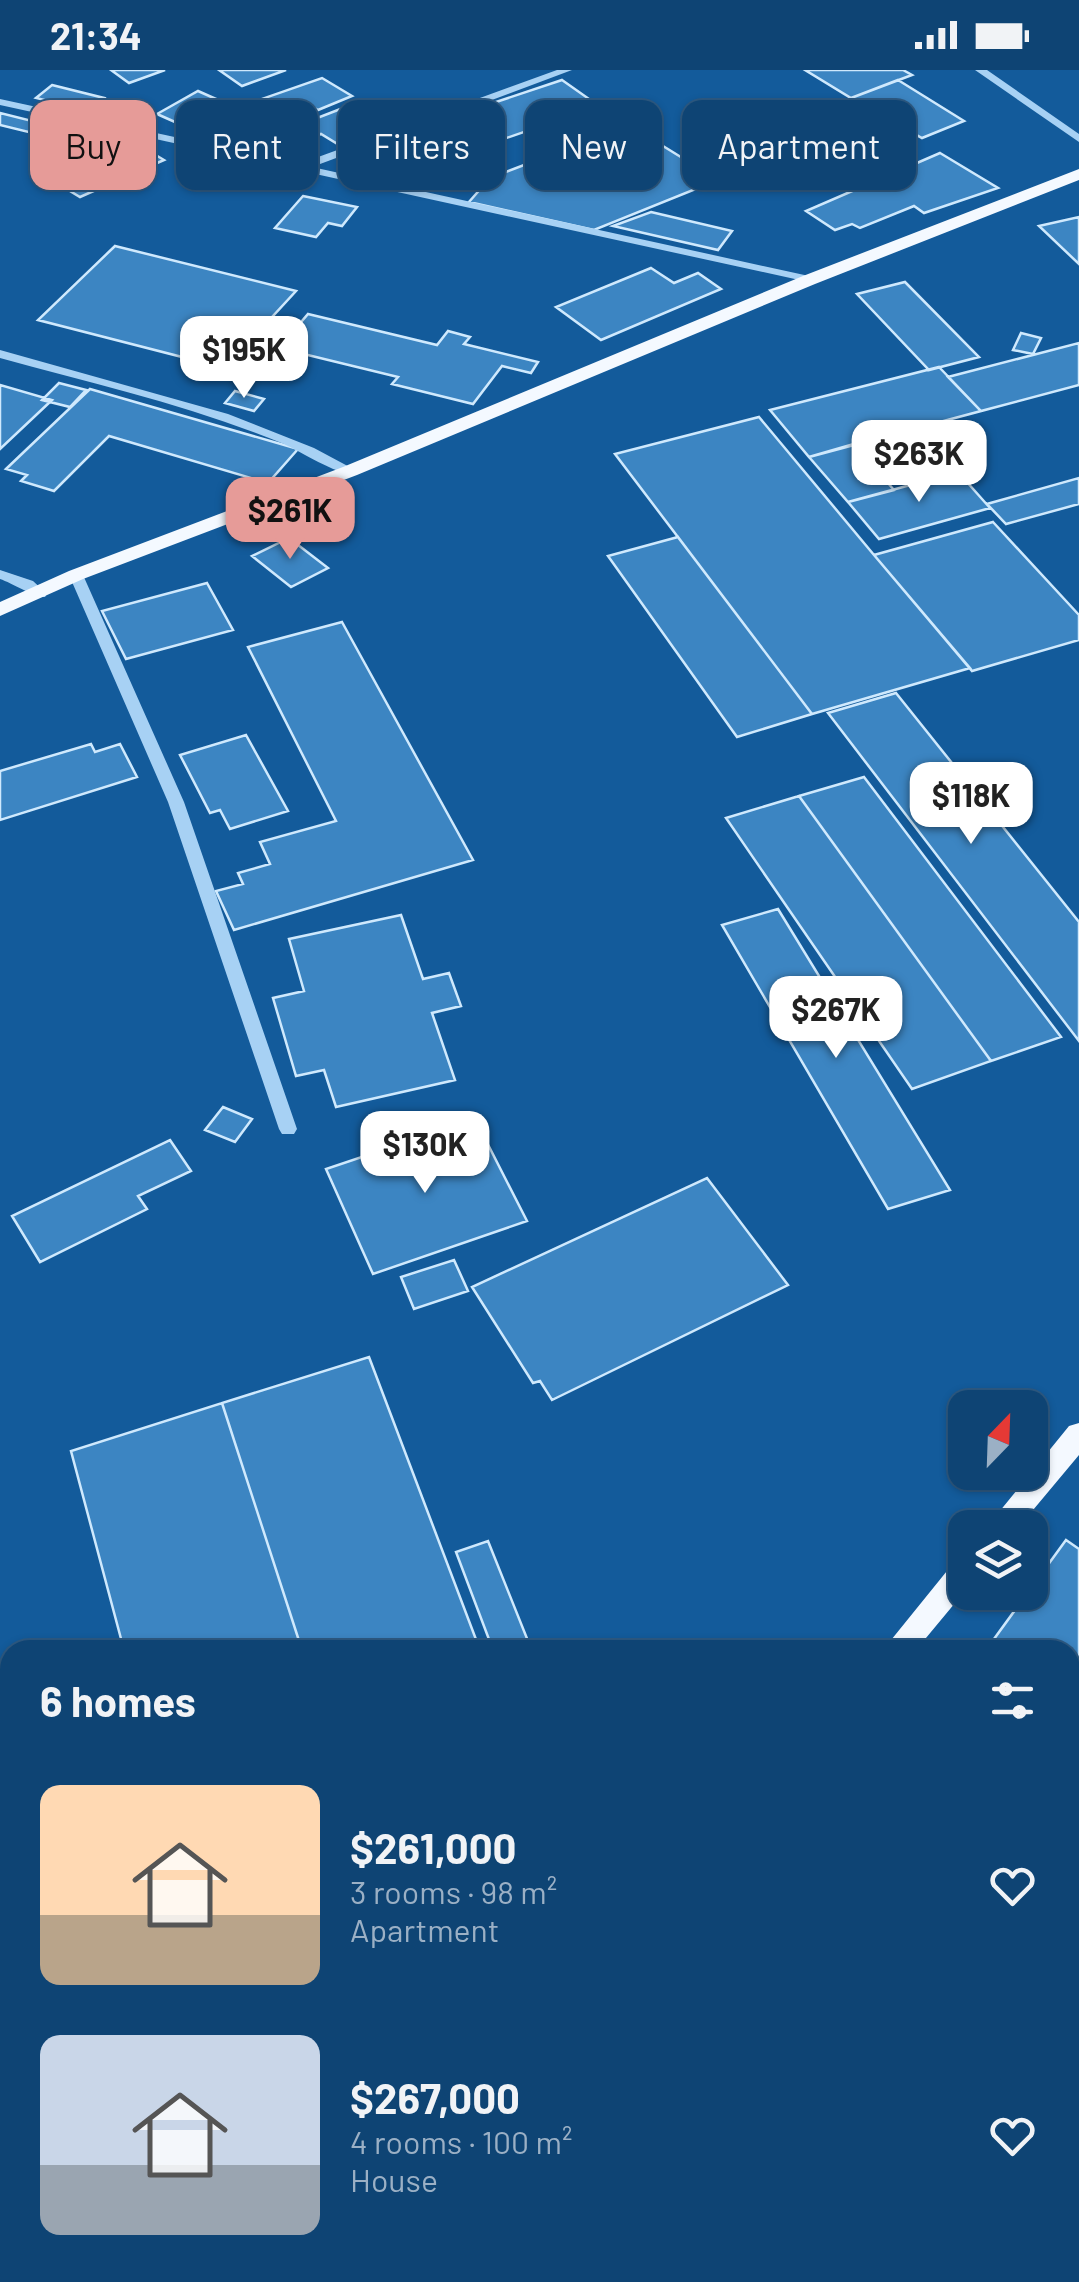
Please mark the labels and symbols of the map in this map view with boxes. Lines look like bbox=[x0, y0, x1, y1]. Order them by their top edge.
pin: $195K bbox=[174, 316, 314, 401]
pin: $263K bbox=[849, 420, 989, 505]
pin: $261K bbox=[220, 477, 360, 562]
pin: $118K bbox=[901, 762, 1041, 847]
pin: $267K bbox=[766, 976, 906, 1061]
pin: $130K bbox=[355, 1111, 495, 1196]
north arrow bbox=[948, 1390, 1048, 1490]

